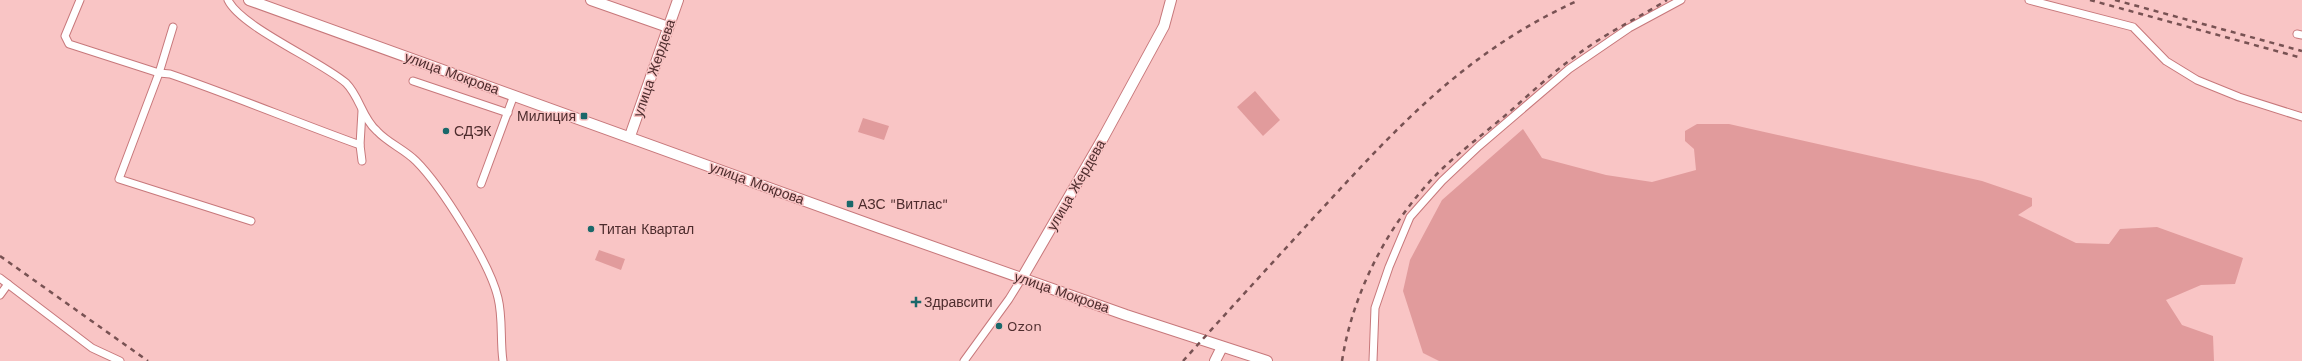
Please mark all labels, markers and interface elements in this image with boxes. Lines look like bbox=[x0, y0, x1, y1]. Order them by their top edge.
street label: улица Жердева bbox=[630, 17, 678, 119]
street label: улица Мокрова bbox=[402, 48, 502, 98]
place label: Милиция bbox=[517, 108, 576, 124]
marker: Милиция bbox=[579, 111, 589, 121]
place label: СДЭК bbox=[454, 123, 492, 139]
marker: СДЭК bbox=[441, 126, 451, 136]
street label: улица Жердева bbox=[1043, 137, 1109, 233]
street label: улица Мокрова bbox=[707, 158, 807, 208]
place label: АЗС "Витлас" bbox=[858, 196, 948, 212]
marker: АЗС "Витлас" bbox=[845, 199, 855, 209]
place label: Титан Квартал bbox=[599, 221, 694, 237]
marker: Титан Квартал bbox=[586, 224, 596, 234]
street label: улица Мокрова bbox=[1012, 268, 1112, 316]
place label: Здравсити bbox=[924, 294, 993, 310]
marker: Здравсити bbox=[911, 297, 921, 307]
place label: Ozon bbox=[1007, 318, 1042, 334]
marker: Ozon bbox=[994, 321, 1004, 331]

